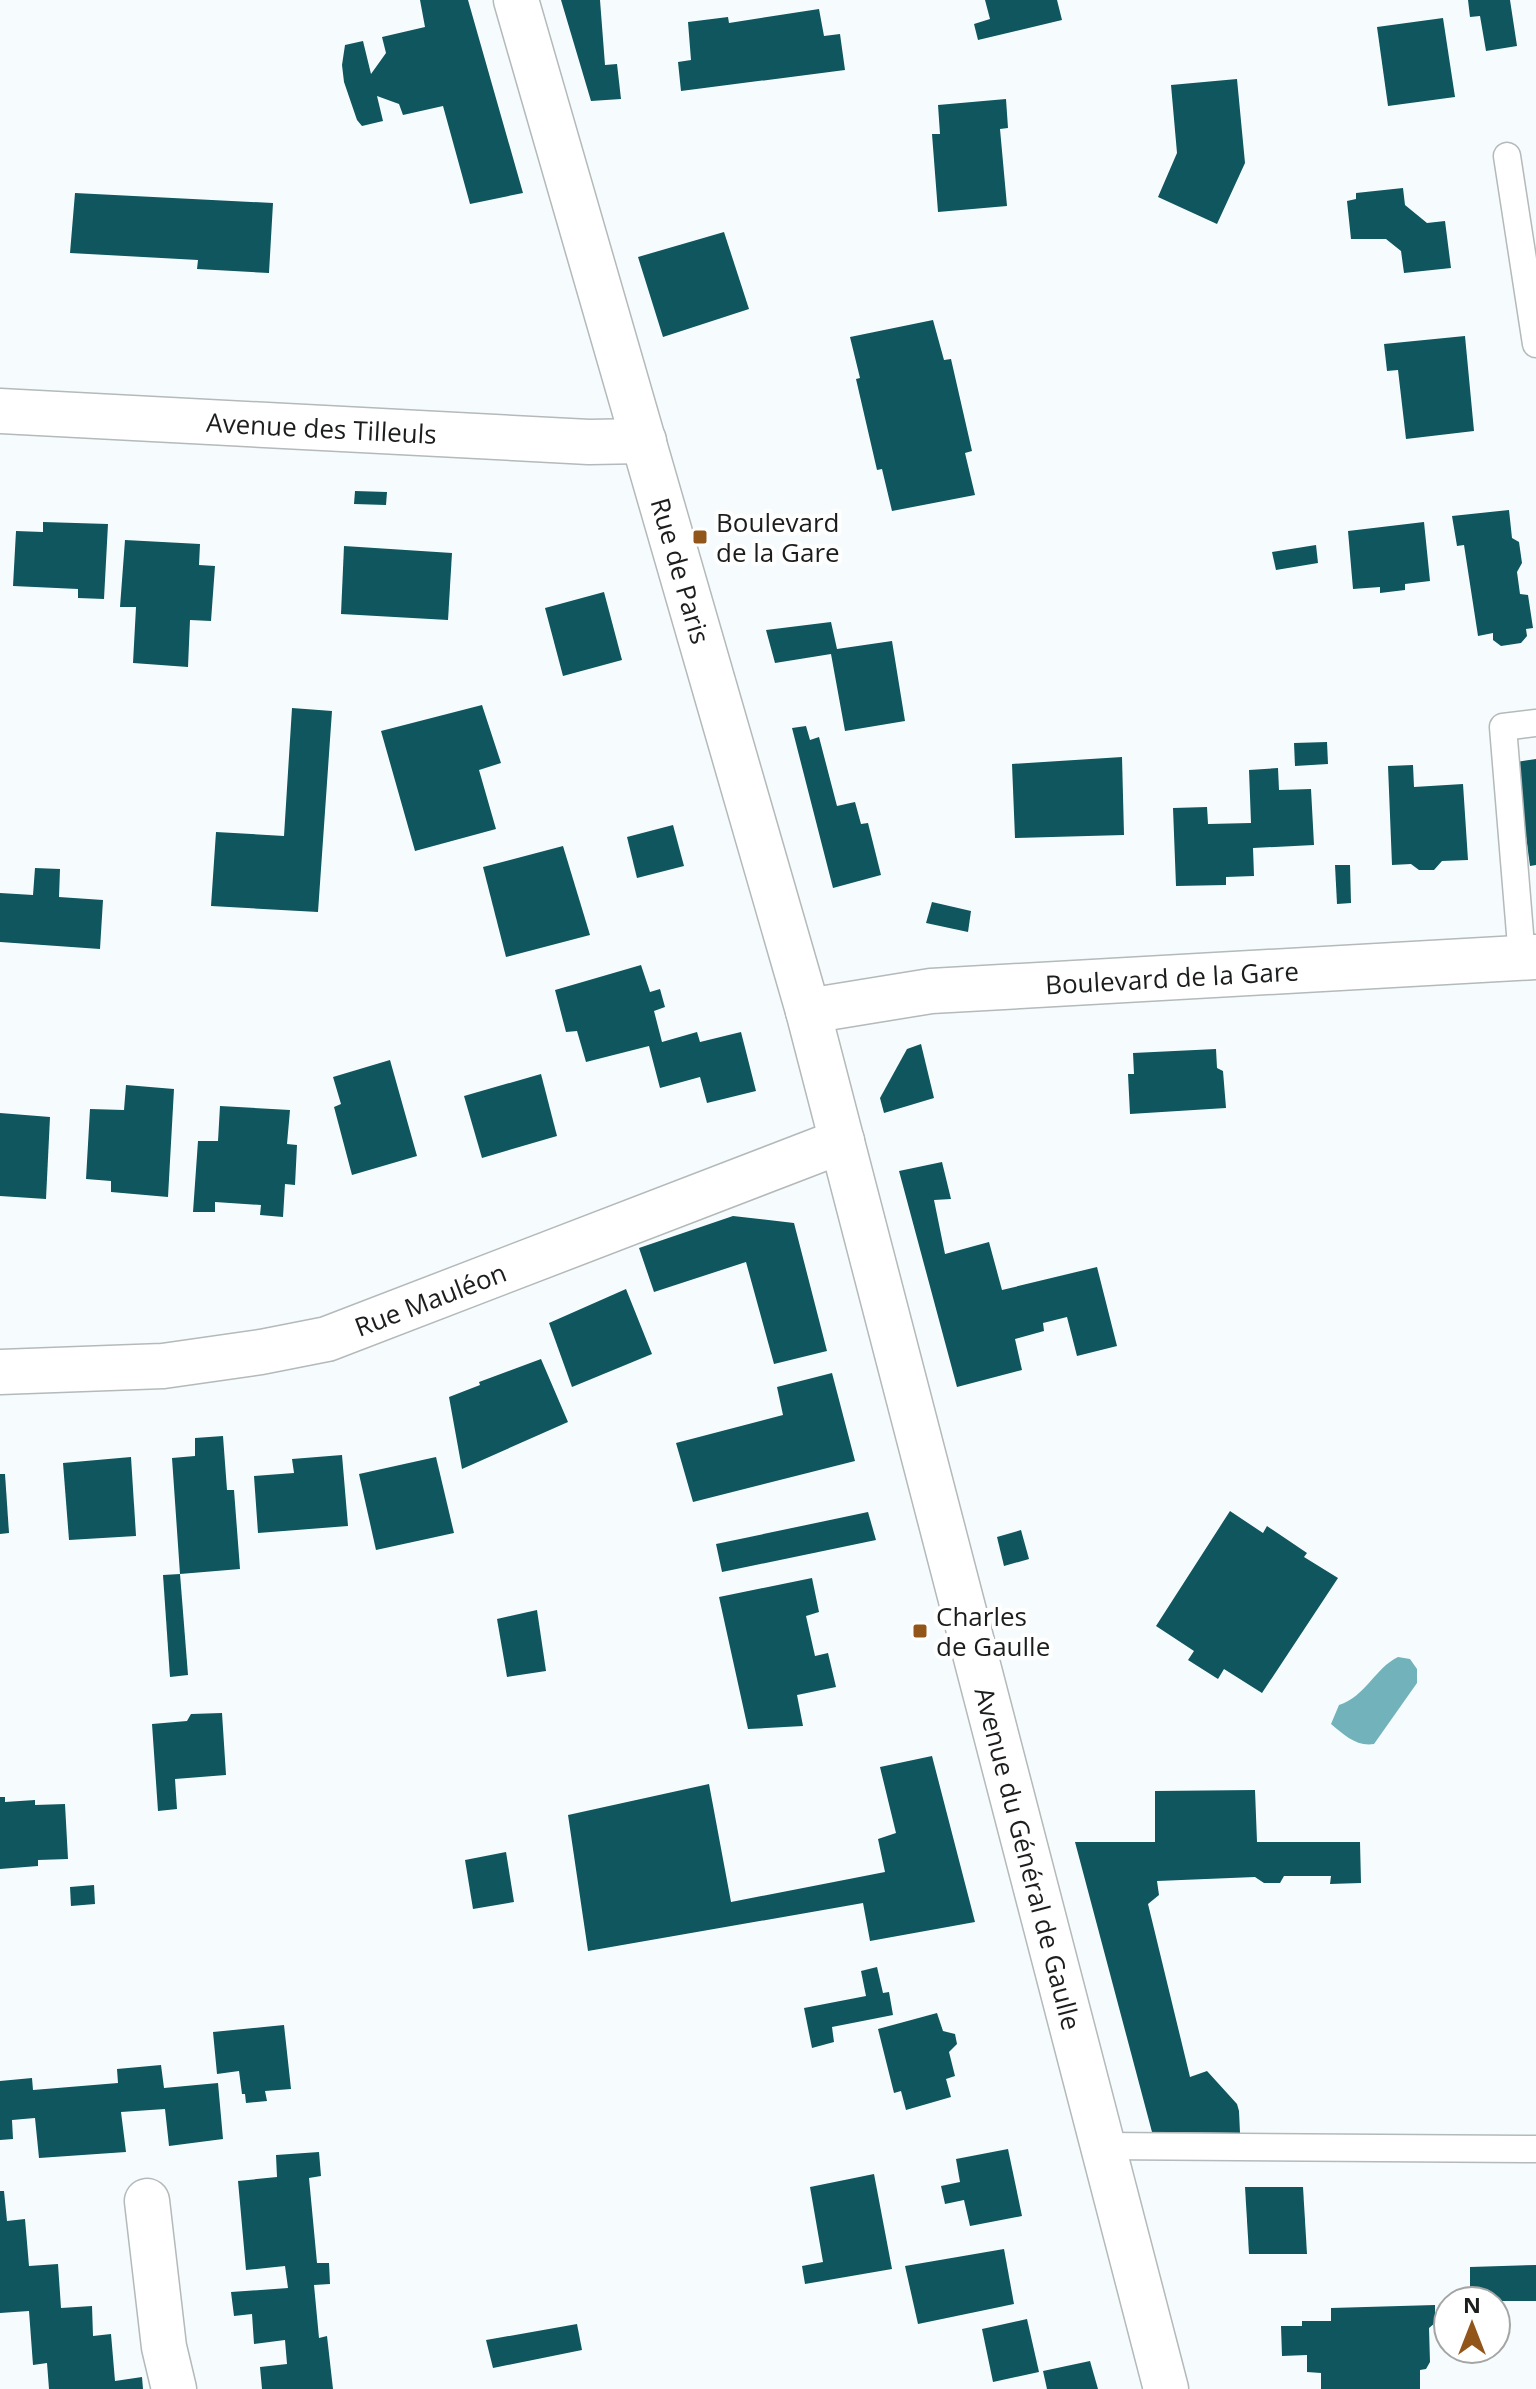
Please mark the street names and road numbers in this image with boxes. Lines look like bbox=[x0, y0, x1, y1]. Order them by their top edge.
street label: Avenue des Tilleuls bbox=[205, 404, 438, 452]
street label: Rue de Paris bbox=[643, 493, 719, 648]
street label: Boulevard de la Gare bbox=[1044, 952, 1300, 1003]
street label: Rue Mauléon bbox=[349, 1254, 511, 1345]
street label: Avenue du Général de Gaulle bbox=[966, 1683, 1090, 2034]

